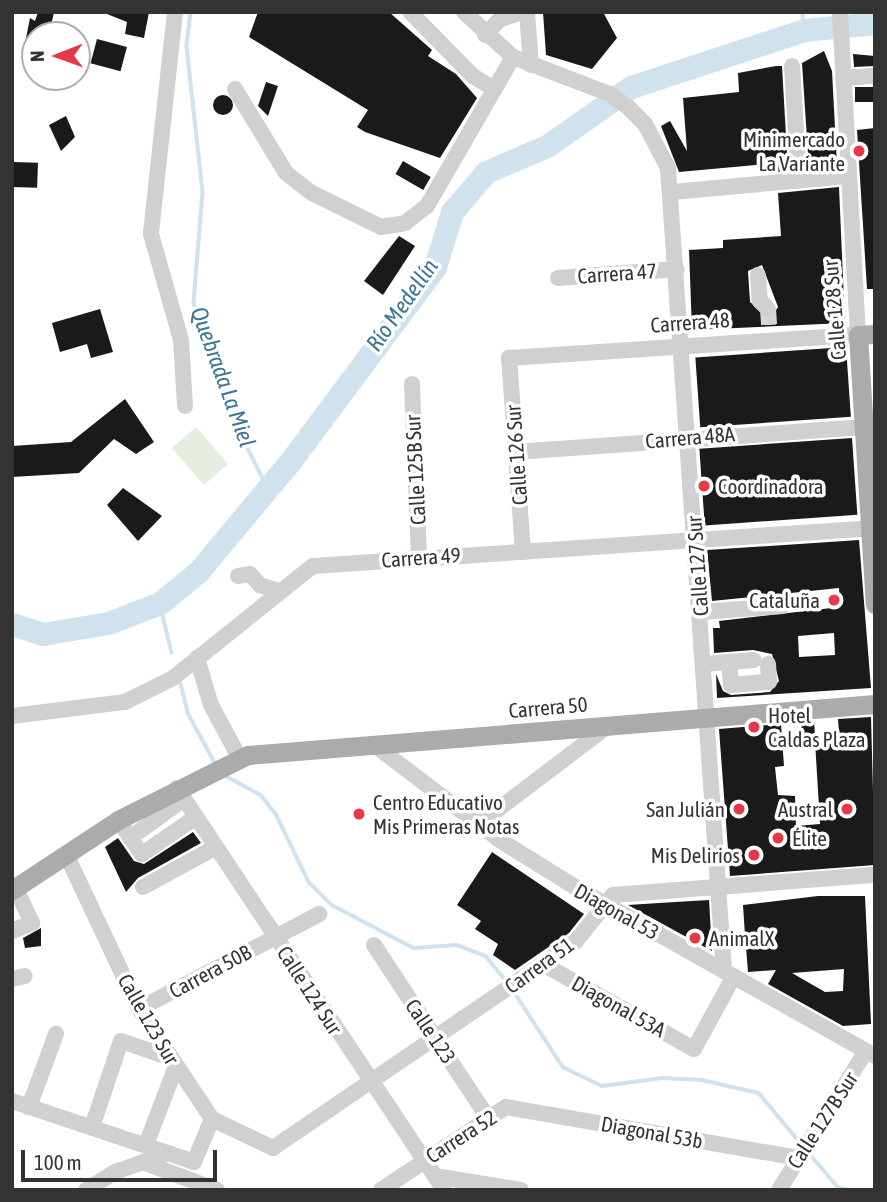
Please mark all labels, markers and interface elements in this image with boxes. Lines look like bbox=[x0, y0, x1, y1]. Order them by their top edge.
north arrow bbox=[21, 21, 91, 91]
text: N bbox=[26, 51, 48, 62]
place label: Minimercado La Variante bbox=[743, 126, 845, 176]
marker: Minimercado La Variante bbox=[851, 143, 867, 159]
water label: Río Medellín bbox=[360, 254, 444, 356]
street label: Carrera 47 bbox=[577, 258, 657, 288]
street label: Calle 128 Sur bbox=[817, 259, 851, 361]
water label: Quebrada La Miel bbox=[185, 303, 261, 451]
street label: Carrera 48 bbox=[650, 307, 730, 337]
street label: Calle 126 Sur bbox=[500, 404, 532, 506]
street label: Calle 125B Sur bbox=[400, 414, 430, 526]
street label: Carrera 48A bbox=[644, 421, 736, 453]
place label: Coordinadora bbox=[718, 473, 823, 499]
marker: Coordinadora bbox=[696, 478, 712, 494]
street label: Calle 127 Sur bbox=[681, 515, 713, 617]
street label: Carrera 49 bbox=[381, 542, 461, 572]
place label: Cataluña bbox=[749, 587, 820, 613]
marker: Cataluña bbox=[826, 592, 842, 608]
street label: Carrera 50 bbox=[507, 691, 589, 723]
place label: Hotel Caldas Plaza bbox=[768, 702, 866, 752]
marker: Hotel Caldas Plaza bbox=[746, 719, 762, 735]
place label: Centro Educativo Mis Primeras Notas bbox=[373, 789, 519, 839]
place label: San Julián bbox=[646, 796, 725, 822]
place label: Austral bbox=[778, 796, 833, 822]
marker: San Julián bbox=[731, 801, 747, 817]
marker: Austral bbox=[839, 801, 855, 817]
marker: Centro Educativo Mis Primeras Notas bbox=[351, 806, 367, 822]
place label: Élite bbox=[792, 825, 827, 851]
marker: Élite bbox=[770, 830, 786, 846]
place label: Mis Delirios bbox=[651, 842, 740, 868]
marker: Mis Delirios bbox=[746, 847, 762, 863]
street label: Diagonal 53 bbox=[570, 877, 664, 945]
place label: AnimalX bbox=[709, 925, 774, 951]
marker: AnimalX bbox=[687, 930, 703, 946]
street label: Carrera 51 bbox=[500, 932, 578, 998]
street label: Carrera 50B bbox=[165, 939, 255, 1003]
street label: Calle 124 Sur bbox=[272, 941, 348, 1039]
street label: Calle 123 Sur bbox=[113, 969, 185, 1069]
street label: Diagonal 53A bbox=[568, 970, 670, 1042]
street label: Calle 123 bbox=[400, 994, 462, 1068]
street label: Calle 127B Sur bbox=[781, 1067, 863, 1173]
street label: Carrera 52 bbox=[421, 1104, 501, 1168]
street label: Diagonal 53b bbox=[599, 1111, 705, 1153]
scale bar bbox=[24, 1136, 220, 1180]
text: 100 m bbox=[34, 1150, 82, 1174]

